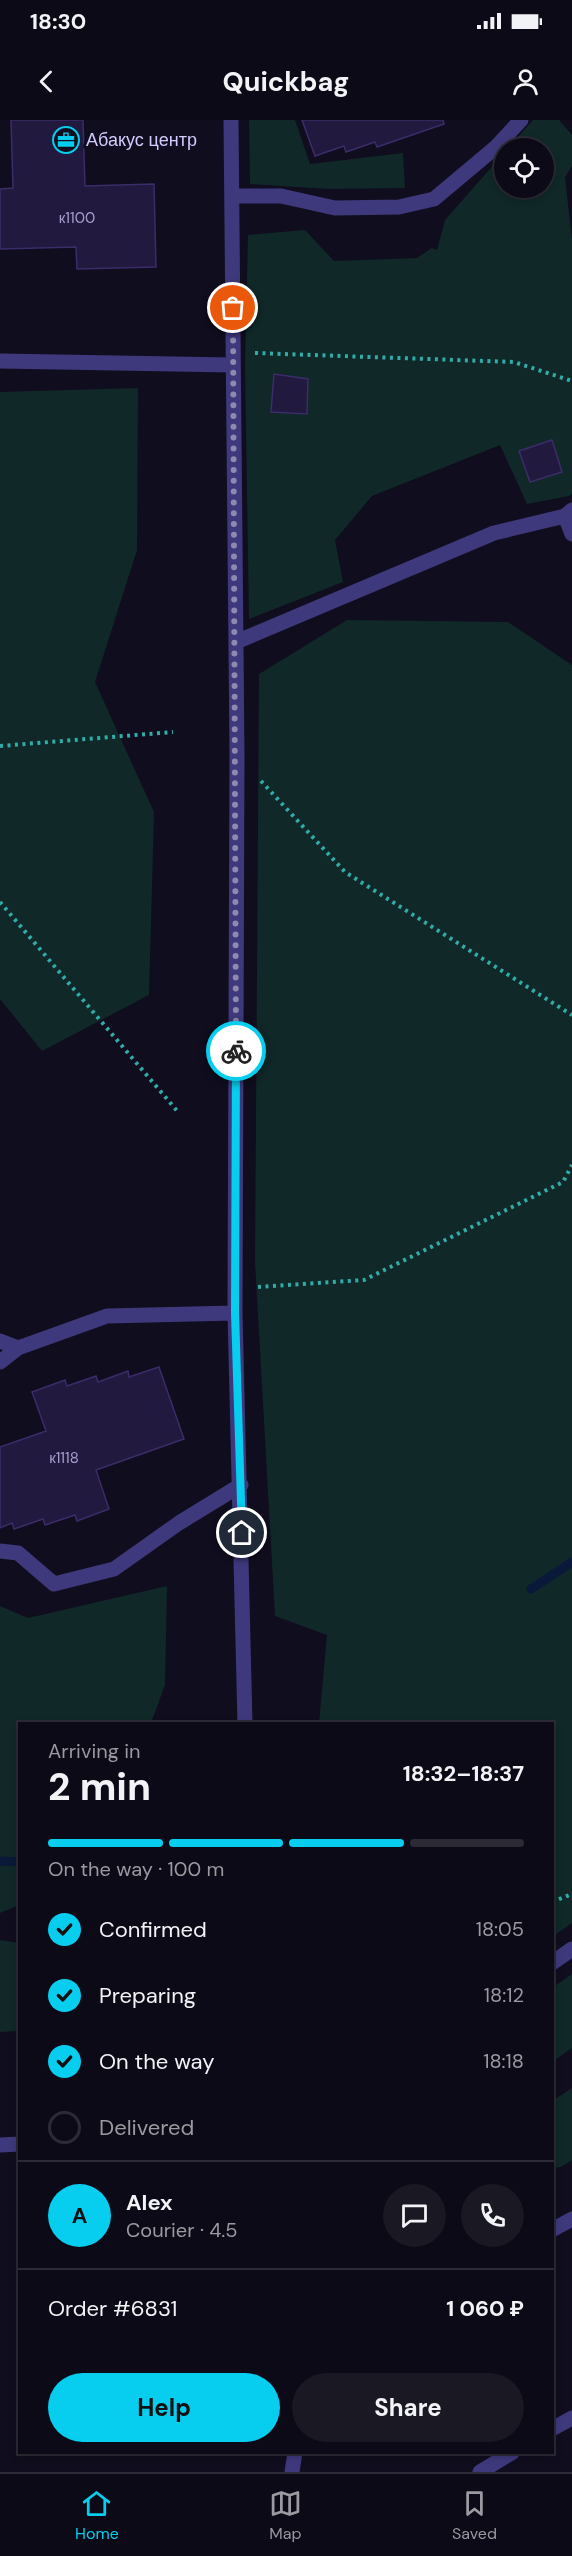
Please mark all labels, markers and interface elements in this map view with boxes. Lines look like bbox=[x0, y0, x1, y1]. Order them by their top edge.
text: 18:30 bbox=[30, 7, 86, 36]
text: Quickbag bbox=[223, 64, 349, 99]
icon: back bbox=[30, 65, 63, 98]
icon: person bbox=[509, 65, 542, 98]
office icon: Абакус центр bbox=[51, 125, 81, 155]
place label: Абакус центр bbox=[86, 128, 197, 152]
map controls bbox=[494, 138, 554, 198]
button: locate bbox=[494, 138, 554, 198]
house number: к1100 bbox=[59, 208, 95, 228]
pin bbox=[207, 282, 258, 333]
icon: bag bbox=[216, 291, 249, 324]
courier bbox=[206, 1021, 266, 1081]
icon: bike bbox=[220, 1035, 253, 1068]
house number: к1118 bbox=[49, 1448, 79, 1468]
pin bbox=[216, 1507, 267, 1558]
icon: home bbox=[225, 1516, 258, 1549]
text: Arriving in bbox=[48, 1738, 140, 1764]
text: 18:32–18:37 bbox=[403, 1759, 524, 1788]
text: 2 min bbox=[48, 1761, 151, 1812]
text: On the way · 100 m bbox=[48, 1856, 224, 1882]
icon: check bbox=[48, 1913, 81, 1946]
text: Confirmed bbox=[99, 1915, 207, 1944]
text: 18:05 bbox=[476, 1916, 524, 1942]
icon: check bbox=[48, 1979, 81, 2012]
text: Preparing bbox=[99, 1981, 196, 2010]
text: 18:12 bbox=[484, 1982, 524, 2008]
icon: check bbox=[48, 2045, 81, 2078]
text: On the way bbox=[99, 2047, 214, 2076]
text: 18:18 bbox=[483, 2048, 524, 2074]
text: Delivered bbox=[99, 2113, 194, 2142]
button: chat bbox=[383, 2184, 446, 2247]
button: phone bbox=[461, 2184, 524, 2247]
text: Alex bbox=[126, 2188, 173, 2217]
text: A bbox=[72, 2201, 87, 2230]
text: Courier · 4.5 bbox=[126, 2217, 238, 2243]
text: Order #6831 bbox=[48, 2294, 177, 2323]
text: 1 060 ₽ bbox=[446, 2294, 524, 2323]
button: Help bbox=[48, 2373, 280, 2442]
button: Share bbox=[292, 2373, 524, 2442]
tab: Home bbox=[75, 2487, 119, 2544]
tab: Map bbox=[269, 2487, 302, 2544]
tab: Saved bbox=[452, 2487, 497, 2544]

